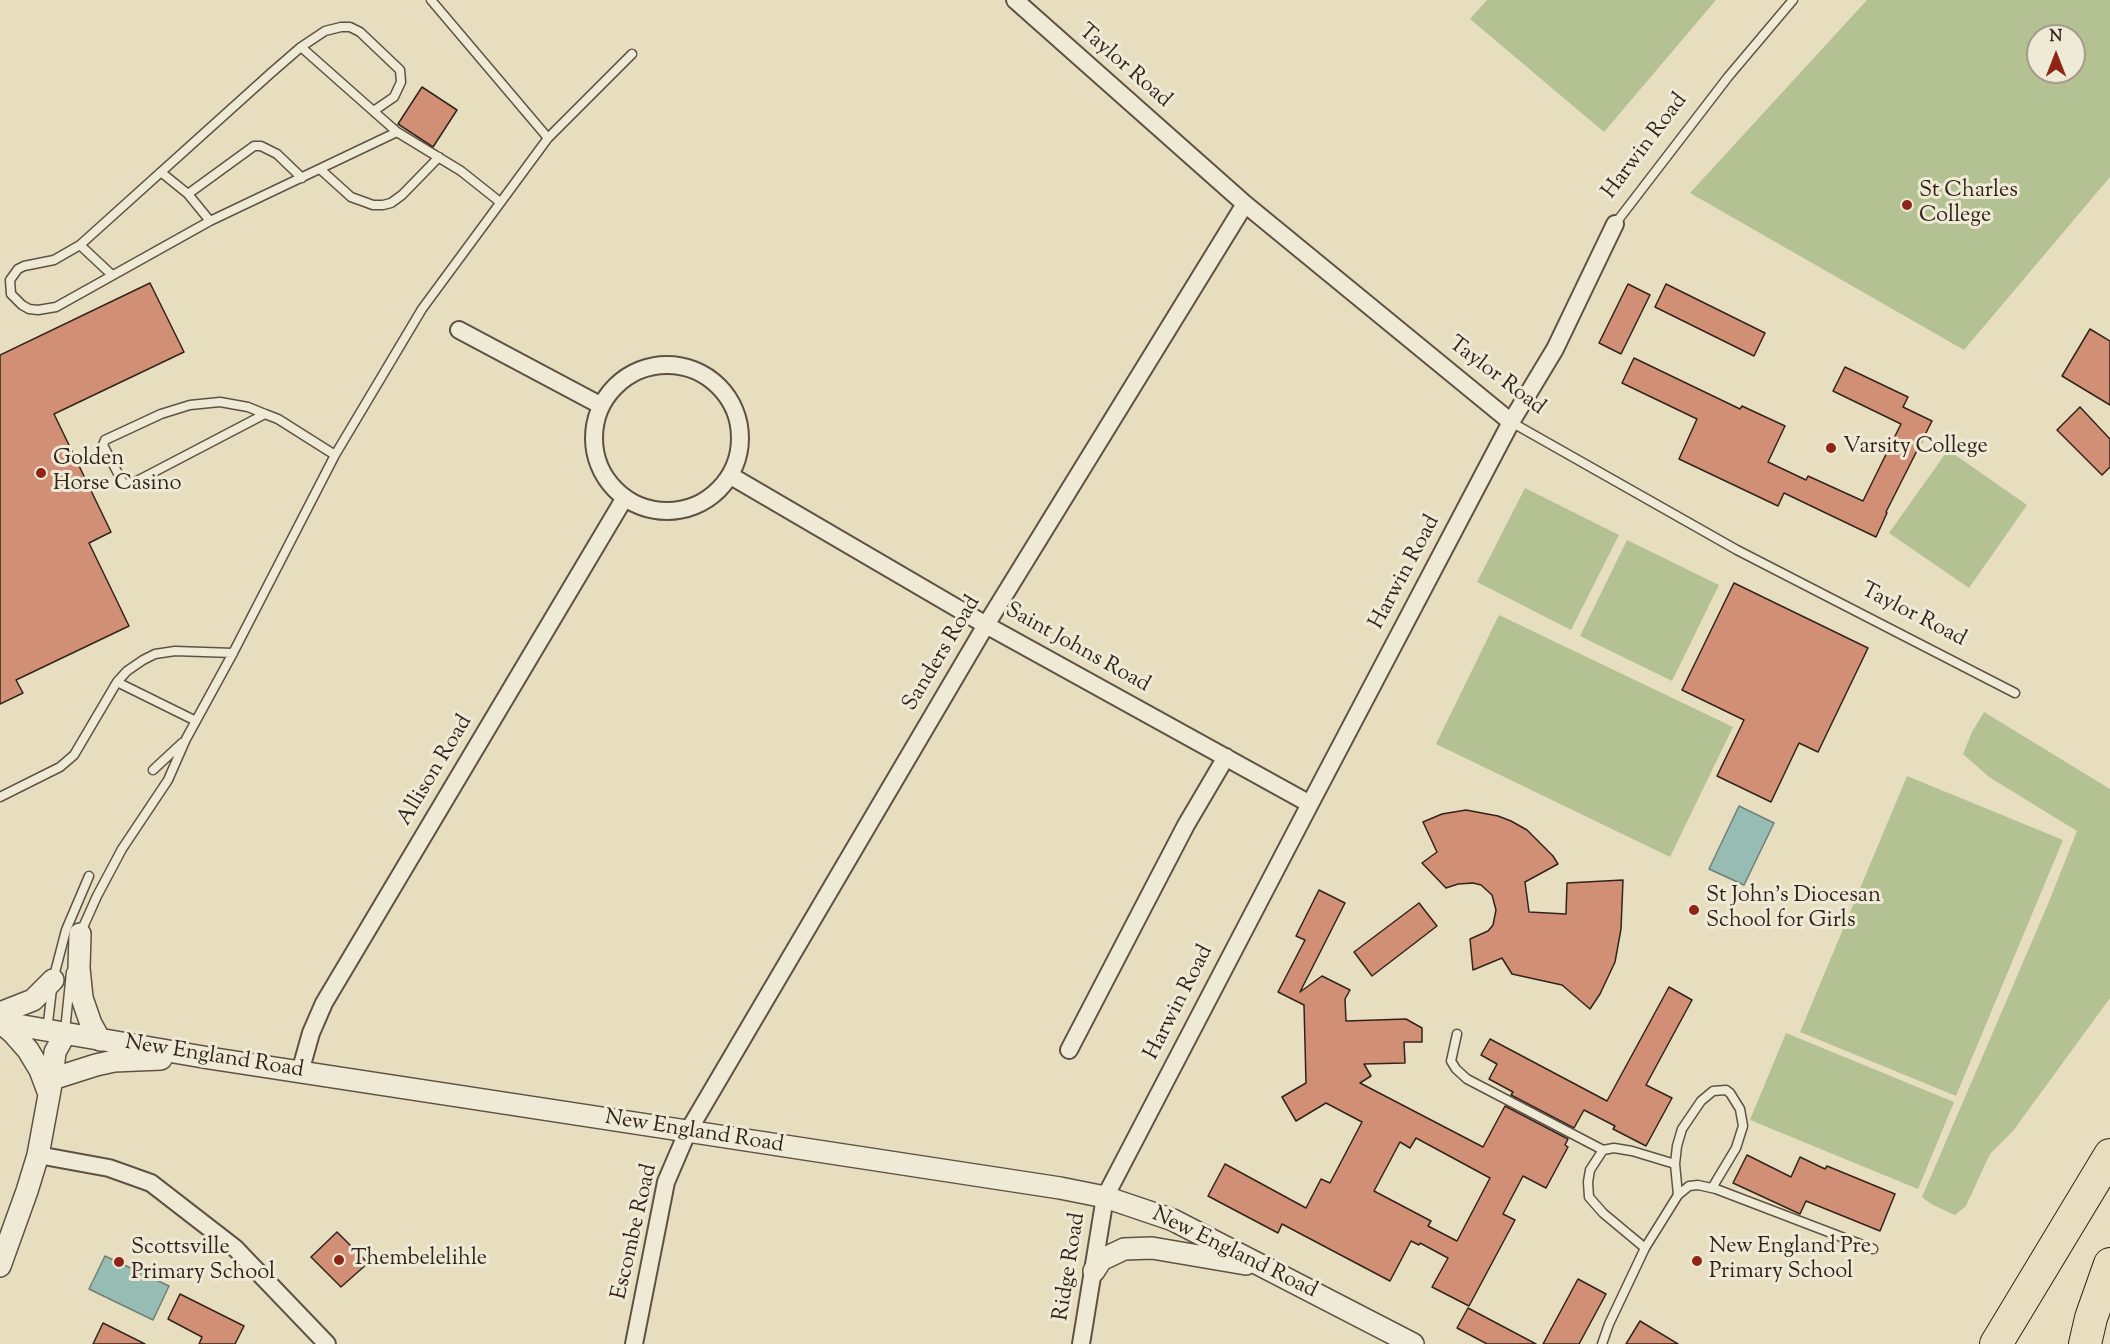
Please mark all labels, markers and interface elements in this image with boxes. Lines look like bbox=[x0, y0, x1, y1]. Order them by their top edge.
street label: Taylor Road bbox=[1072, 19, 1176, 115]
north arrow bbox=[2026, 24, 2086, 84]
text: N bbox=[2050, 26, 2062, 49]
street label: Harwin Road bbox=[1598, 89, 1694, 205]
place label: St Charles College bbox=[1919, 179, 2018, 230]
marker: St Charles College bbox=[1900, 198, 1914, 212]
street label: Taylor Road bbox=[1442, 332, 1550, 422]
place label: Varsity College bbox=[1843, 435, 1988, 461]
marker: Varsity College bbox=[1824, 441, 1838, 455]
place label: Golden Horse Casino bbox=[53, 447, 182, 499]
marker: Golden Horse Casino bbox=[34, 466, 48, 480]
street label: Harwin Road bbox=[1365, 511, 1447, 635]
street label: Taylor Road bbox=[1856, 578, 1970, 654]
street label: Sanders Road bbox=[898, 592, 988, 716]
street label: Saint Johns Road bbox=[1000, 598, 1154, 700]
street label: Allison Road bbox=[393, 711, 479, 831]
place label: St John's Diocesan School for Girls bbox=[1706, 884, 1881, 936]
marker: St John's Diocesan School for Girls bbox=[1687, 903, 1701, 917]
street label: Harwin Road bbox=[1140, 941, 1220, 1065]
street label: New England Road bbox=[123, 1031, 305, 1085]
street label: New England Road bbox=[603, 1106, 785, 1160]
street label: Escombe Road bbox=[608, 1162, 664, 1302]
street label: New England Road bbox=[1147, 1203, 1321, 1305]
street label: Ridge Road bbox=[1049, 1211, 1093, 1323]
place label: New England Pre Primary School bbox=[1709, 1235, 1871, 1286]
place label: Scottsville Primary School bbox=[131, 1236, 275, 1288]
place label: Thembelelihle bbox=[351, 1247, 487, 1273]
marker: Thembelelihle bbox=[332, 1253, 346, 1267]
marker: New England Pre Primary School bbox=[1690, 1254, 1704, 1268]
marker: Scottsville Primary School bbox=[112, 1255, 126, 1269]

